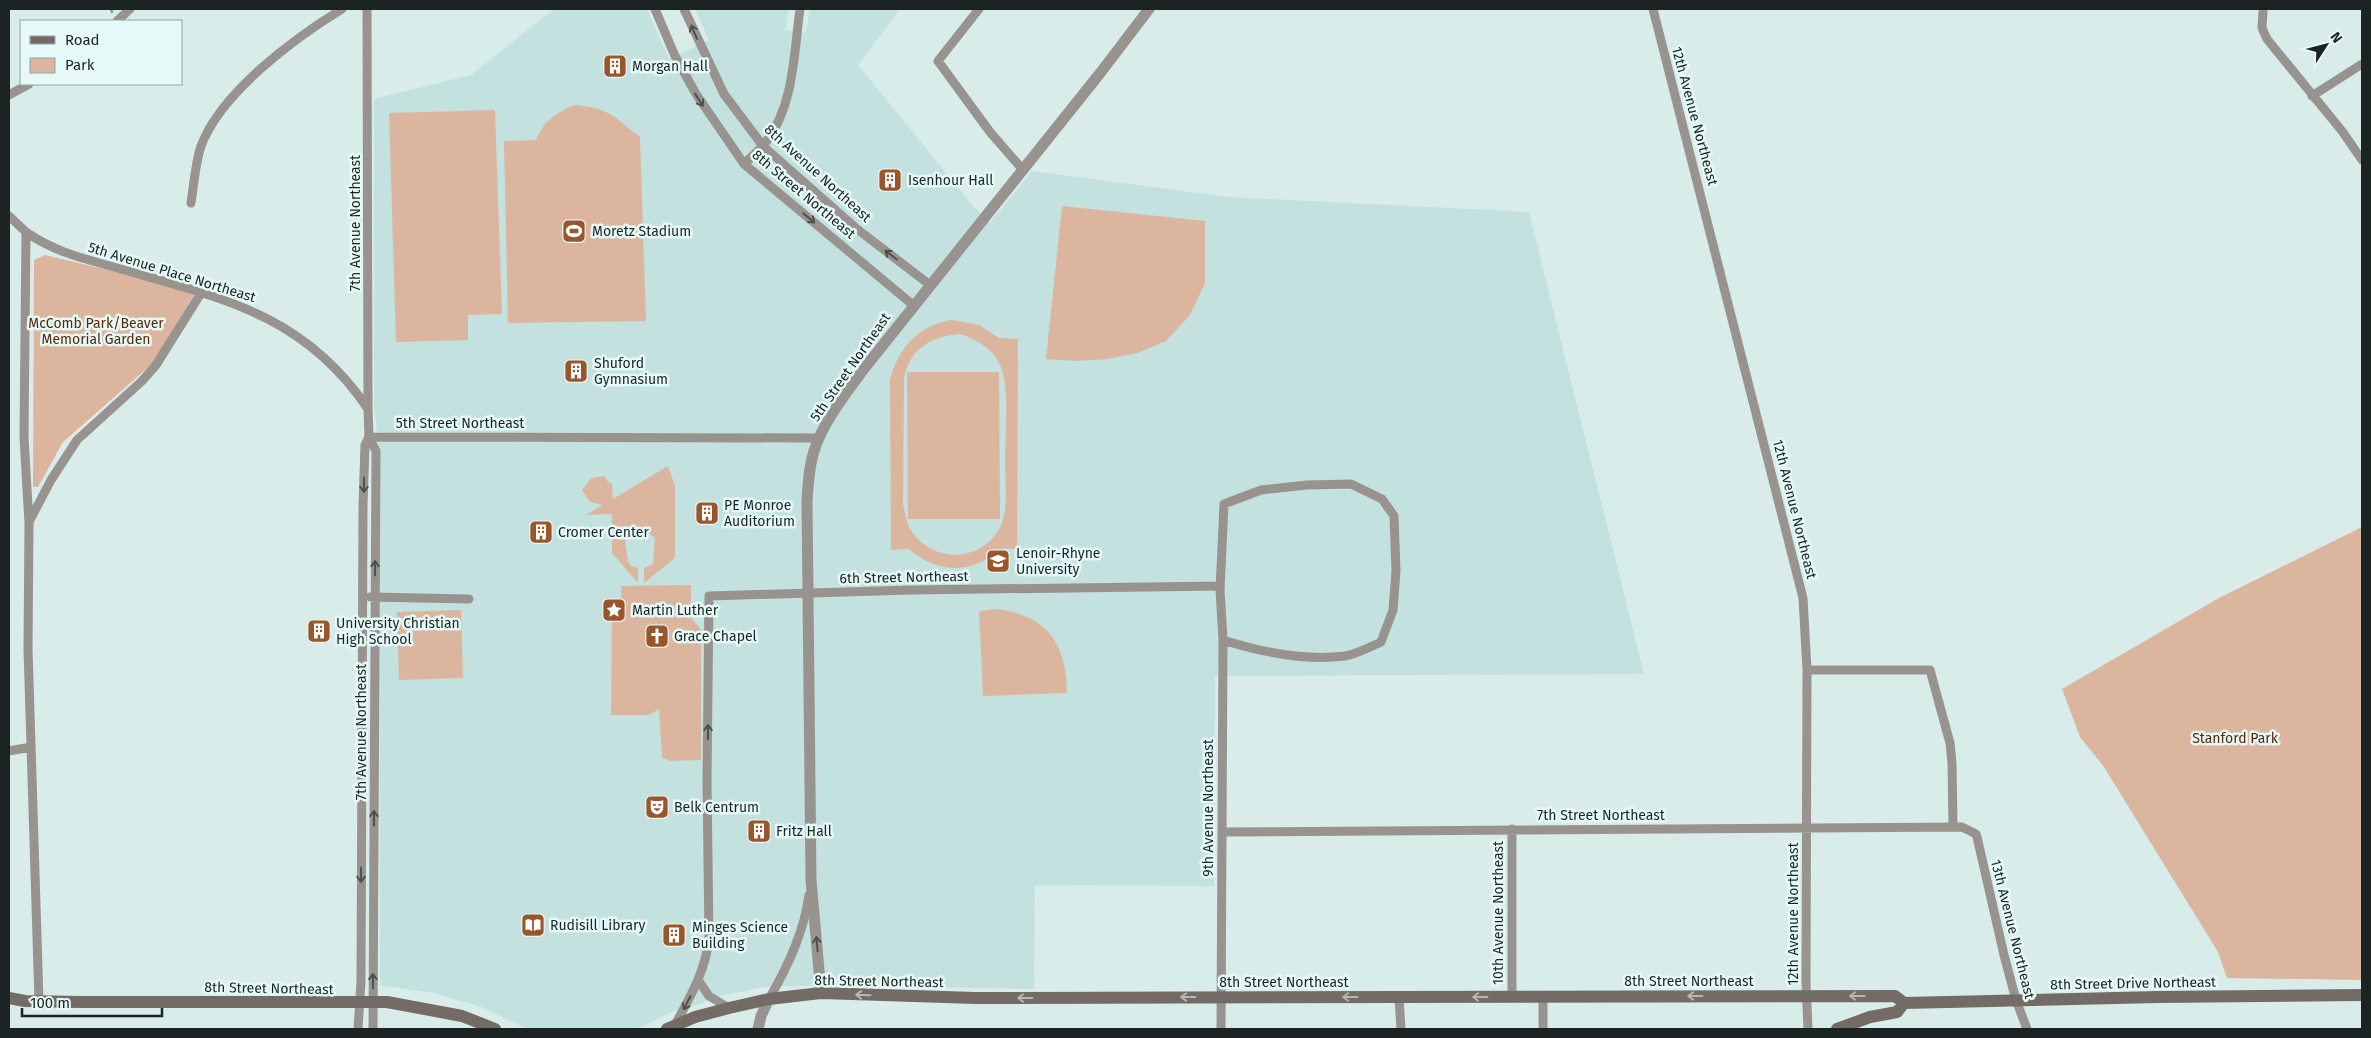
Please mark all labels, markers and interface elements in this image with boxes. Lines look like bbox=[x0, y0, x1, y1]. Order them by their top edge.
legend bbox=[20, 20, 182, 85]
north arrow bbox=[2301, 20, 2351, 70]
one-way arrow bbox=[688, 25, 698, 40]
text: N bbox=[2327, 29, 2346, 46]
text: Road bbox=[65, 31, 100, 49]
street label: 12th Avenue Northeast bbox=[1668, 45, 1721, 188]
building icon: Morgan Hall bbox=[602, 53, 628, 79]
text: Park bbox=[65, 56, 95, 74]
place label: Morgan Hall bbox=[632, 58, 708, 75]
one-way arrow bbox=[694, 92, 704, 106]
street label: 8th Avenue Northeast bbox=[761, 121, 875, 226]
street label: 8th Street Northeast bbox=[749, 146, 859, 243]
street label: 7th Avenue Northeast bbox=[347, 154, 364, 291]
building icon: Isenhour Hall bbox=[877, 167, 903, 193]
place label: Isenhour Hall bbox=[908, 172, 993, 189]
one-way arrow bbox=[802, 212, 815, 223]
sports icon: Moretz Stadium bbox=[561, 218, 587, 244]
place label: Moretz Stadium bbox=[592, 223, 691, 240]
street label: 5th Avenue Place Northeast bbox=[86, 239, 259, 306]
one-way arrow bbox=[884, 250, 898, 260]
street label: 5th Street Northeast bbox=[807, 309, 895, 425]
park label: McComb Park/Beaver Memorial Garden bbox=[28, 315, 164, 348]
place label: Shuford Gymnasium bbox=[594, 355, 668, 388]
building icon: Shuford Gymnasium bbox=[563, 358, 589, 384]
street label: 5th Street Northeast bbox=[396, 415, 525, 432]
street label: 12th Avenue Northeast bbox=[1769, 438, 1820, 582]
one-way arrow bbox=[359, 477, 368, 493]
place label: PE Monroe Auditorium bbox=[724, 497, 795, 530]
building icon: PE Monroe Auditorium bbox=[694, 500, 720, 526]
building icon: Cromer Center bbox=[528, 519, 554, 545]
place label: Cromer Center bbox=[558, 524, 649, 541]
place label: Lenoir-Rhyne University bbox=[1016, 545, 1100, 578]
school or university icon: Lenoir-Rhyne University bbox=[985, 548, 1011, 574]
one-way arrow bbox=[370, 560, 380, 576]
street label: 6th Street Northeast bbox=[839, 568, 970, 587]
place icon: Martin Luther bbox=[601, 597, 627, 623]
place label: Martin Luther bbox=[632, 602, 719, 619]
place label: University Christian High School bbox=[336, 615, 460, 648]
building icon: University Christian High School bbox=[306, 618, 332, 644]
church icon: Grace Chapel bbox=[644, 623, 670, 649]
place label: Grace Chapel bbox=[674, 628, 757, 645]
street label: 7th Avenue Northeast bbox=[353, 663, 370, 800]
one-way arrow bbox=[703, 724, 713, 740]
park label: Stanford Park bbox=[2192, 730, 2279, 747]
street label: 9th Avenue Northeast bbox=[1200, 738, 1217, 877]
theatre icon: Belk Centrum bbox=[644, 794, 670, 820]
place label: Belk Centrum bbox=[674, 799, 759, 816]
street label: 7th Street Northeast bbox=[1537, 807, 1666, 824]
one-way arrow bbox=[369, 810, 379, 826]
building icon: Fritz Hall bbox=[746, 818, 772, 844]
place label: Fritz Hall bbox=[776, 823, 832, 840]
street label: 10th Avenue Northeast bbox=[1490, 840, 1507, 985]
street label: 12th Avenue Northeast bbox=[1785, 842, 1802, 986]
street label: 13th Avenue Northeast bbox=[1987, 858, 2038, 1002]
one-way arrow bbox=[356, 866, 366, 883]
library icon: Rudisill Library bbox=[520, 912, 546, 938]
place label: Rudisill Library bbox=[550, 917, 646, 934]
place label: Minges Science Building bbox=[692, 919, 788, 952]
building icon: Minges Science Building bbox=[661, 922, 687, 948]
one-way arrow bbox=[813, 937, 822, 953]
street label: 8th Street Northeast bbox=[814, 972, 945, 991]
one-way arrow bbox=[368, 973, 378, 989]
street label: 8th Street Northeast bbox=[1624, 973, 1755, 990]
street label: 8th Street Northeast bbox=[1219, 974, 1350, 991]
street label: 8th Street Drive Northeast bbox=[2050, 974, 2217, 993]
street label: 8th Street Northeast bbox=[204, 979, 335, 998]
scale bar bbox=[22, 986, 162, 1018]
one-way arrow bbox=[855, 990, 871, 999]
one-way arrow bbox=[1687, 991, 1703, 1001]
one-way arrow bbox=[1849, 991, 1866, 1001]
one-way arrow bbox=[1180, 992, 1196, 1002]
one-way arrow bbox=[1342, 992, 1358, 1002]
one-way arrow bbox=[1472, 992, 1488, 1002]
one-way arrow bbox=[1017, 993, 1034, 1003]
text: 100 m bbox=[30, 994, 70, 1012]
one-way arrow bbox=[682, 995, 692, 1010]

